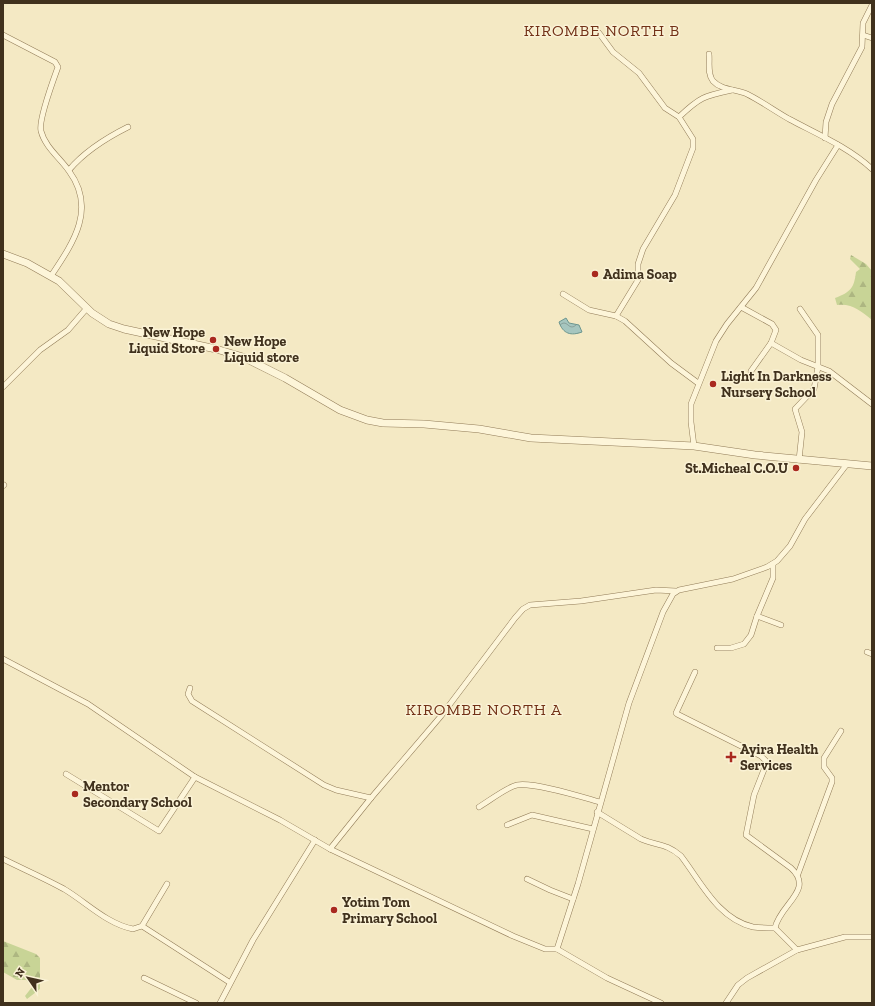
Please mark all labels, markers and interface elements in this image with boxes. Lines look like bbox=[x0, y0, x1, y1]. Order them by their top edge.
district label: KIROMBE NORTH B bbox=[524, 21, 680, 40]
place label: Adima Soap bbox=[603, 266, 677, 283]
marker: Adima Soap bbox=[590, 269, 600, 279]
place label: New Hope Liquid Store bbox=[129, 324, 205, 357]
place label: New Hope Liquid store bbox=[224, 333, 299, 366]
marker: New Hope Liquid Store bbox=[208, 335, 218, 345]
marker: New Hope Liquid store bbox=[211, 344, 221, 354]
place label: Light In Darkness Nursery School bbox=[721, 368, 832, 401]
marker: Light In Darkness Nursery School bbox=[708, 379, 718, 389]
place label: St.Micheal C.O.U bbox=[685, 460, 788, 477]
marker: St.Micheal C.O.U bbox=[791, 463, 801, 473]
district label: KIROMBE NORTH A bbox=[406, 700, 562, 719]
place label: Ayira Health Services bbox=[740, 741, 818, 774]
marker: Ayira Health Services bbox=[725, 751, 737, 763]
place label: Mentor Secondary School bbox=[83, 778, 192, 811]
marker: Mentor Secondary School bbox=[70, 789, 80, 799]
place label: Yotim Tom Primary School bbox=[342, 894, 437, 927]
marker: Yotim Tom Primary School bbox=[329, 905, 339, 915]
north arrow bbox=[8, 958, 48, 998]
text: N bbox=[12, 965, 28, 980]

